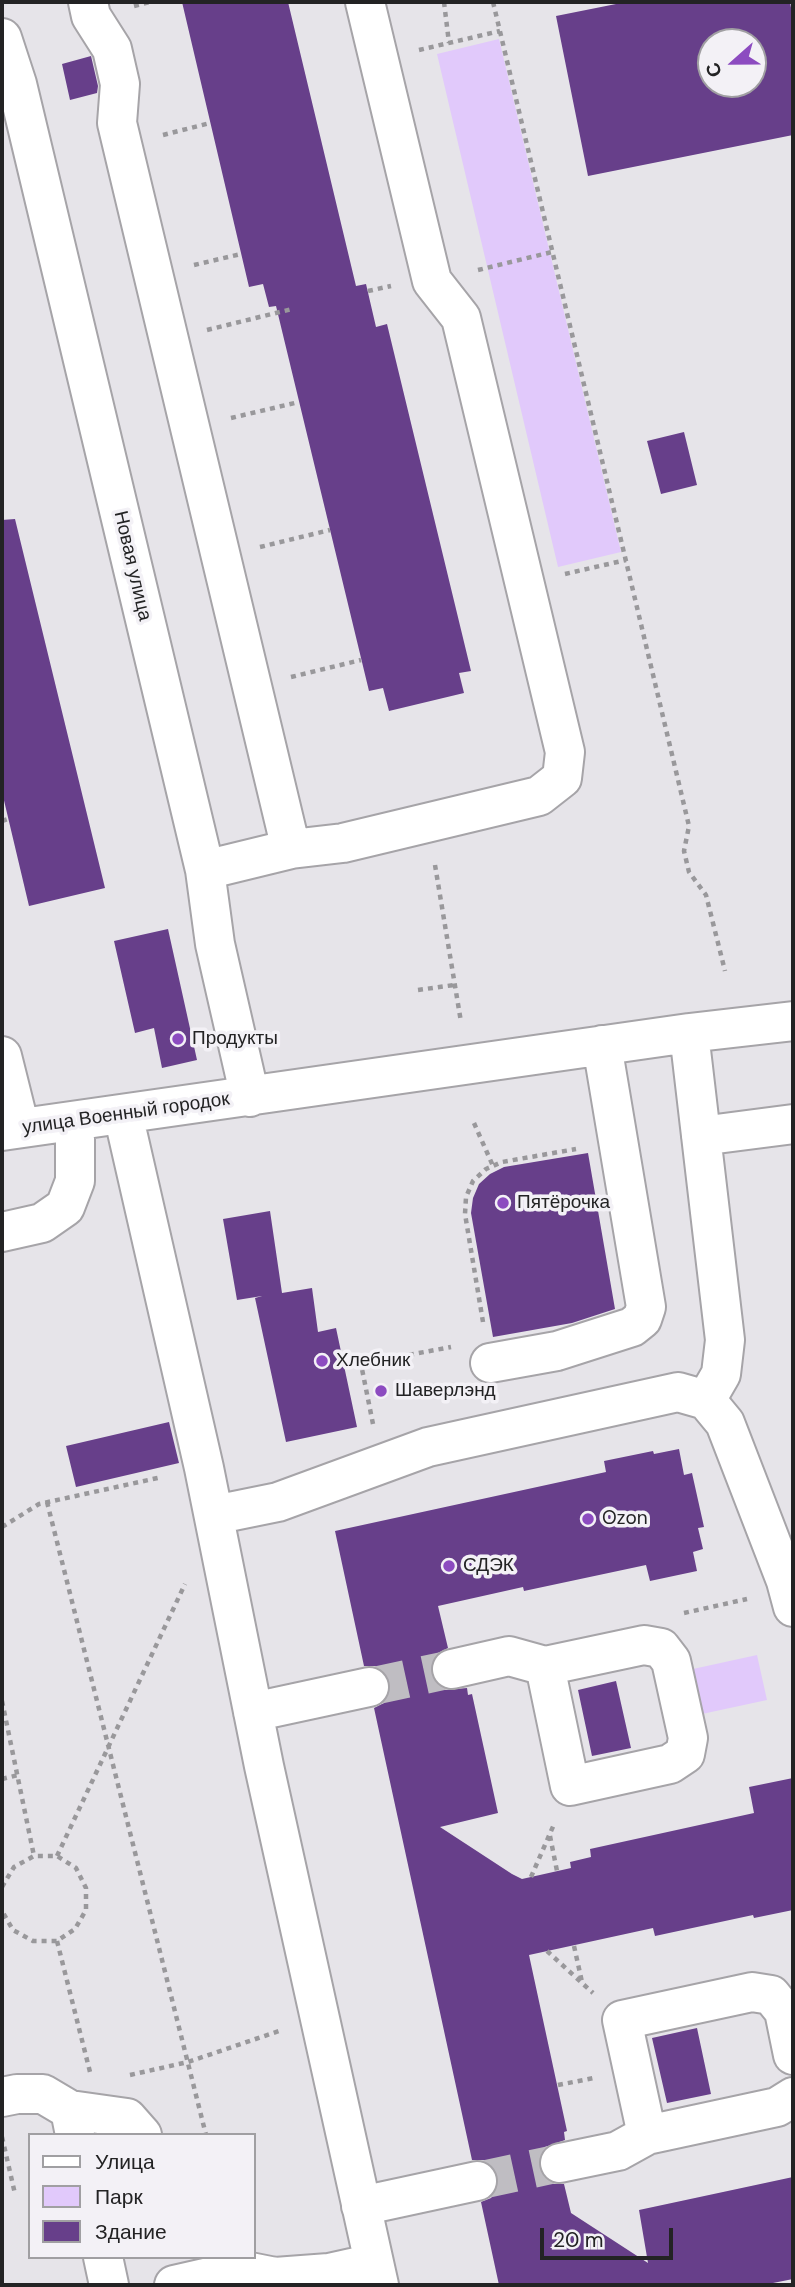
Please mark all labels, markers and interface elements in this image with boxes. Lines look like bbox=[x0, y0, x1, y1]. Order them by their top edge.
north arrow bbox=[697, 28, 767, 98]
text: С bbox=[700, 59, 728, 81]
street label: Новая улица bbox=[108, 509, 156, 623]
place label: Продукты bbox=[192, 1028, 278, 1050]
marker: Продукты bbox=[170, 1031, 186, 1047]
street label: улица Военный городок bbox=[21, 1088, 231, 1140]
place label: Пятёрочка bbox=[517, 1192, 610, 1214]
marker: Пятёрочка bbox=[495, 1195, 511, 1211]
place label: Хлебник bbox=[336, 1350, 410, 1372]
marker: Хлебник bbox=[314, 1353, 330, 1369]
place label: Шаверлэнд bbox=[395, 1380, 496, 1402]
marker: Шаверлэнд bbox=[373, 1383, 389, 1399]
place label: Ozon bbox=[602, 1508, 648, 1530]
marker: Ozon bbox=[580, 1511, 596, 1527]
place label: СДЭК bbox=[463, 1555, 514, 1577]
marker: СДЭК bbox=[441, 1558, 457, 1574]
legend bbox=[28, 2133, 256, 2259]
text: Улица bbox=[95, 2148, 155, 2176]
text: Парк bbox=[95, 2183, 143, 2211]
scale bar bbox=[543, 2214, 676, 2258]
text: Здание bbox=[95, 2218, 167, 2246]
text: 20 m bbox=[553, 2226, 604, 2254]

